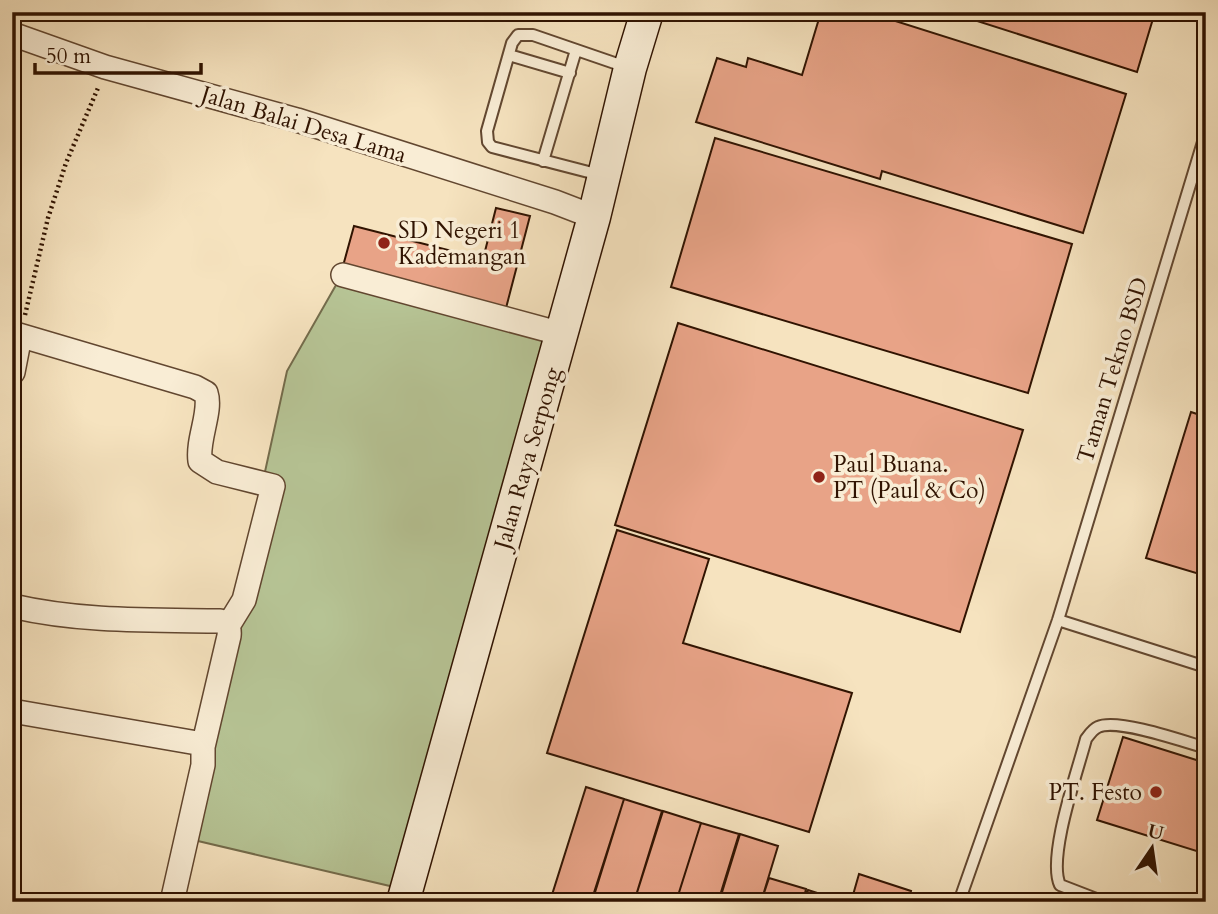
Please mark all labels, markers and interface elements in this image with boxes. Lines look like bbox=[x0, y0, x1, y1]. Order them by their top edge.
scale bar bbox=[35, 32, 201, 76]
text: 50 m bbox=[46, 42, 91, 71]
street label: Jalan Balai Desa Lama bbox=[195, 78, 410, 170]
place label: SD Negeri 1 Kademangan bbox=[398, 215, 526, 272]
marker: SD Negeri 1 Kademangan bbox=[376, 235, 392, 251]
street label: Taman Tekno BSD bbox=[1070, 274, 1155, 467]
street label: Jalan Raya Serpong bbox=[486, 363, 568, 556]
place label: Paul Buana. PT (Paul & Co) bbox=[833, 449, 986, 506]
marker: Paul Buana. PT (Paul & Co) bbox=[811, 469, 827, 485]
place label: PT. Festo bbox=[1049, 777, 1142, 808]
marker: PT. Festo bbox=[1148, 784, 1164, 800]
north arrow bbox=[1116, 813, 1186, 883]
text: U bbox=[1145, 818, 1167, 847]

